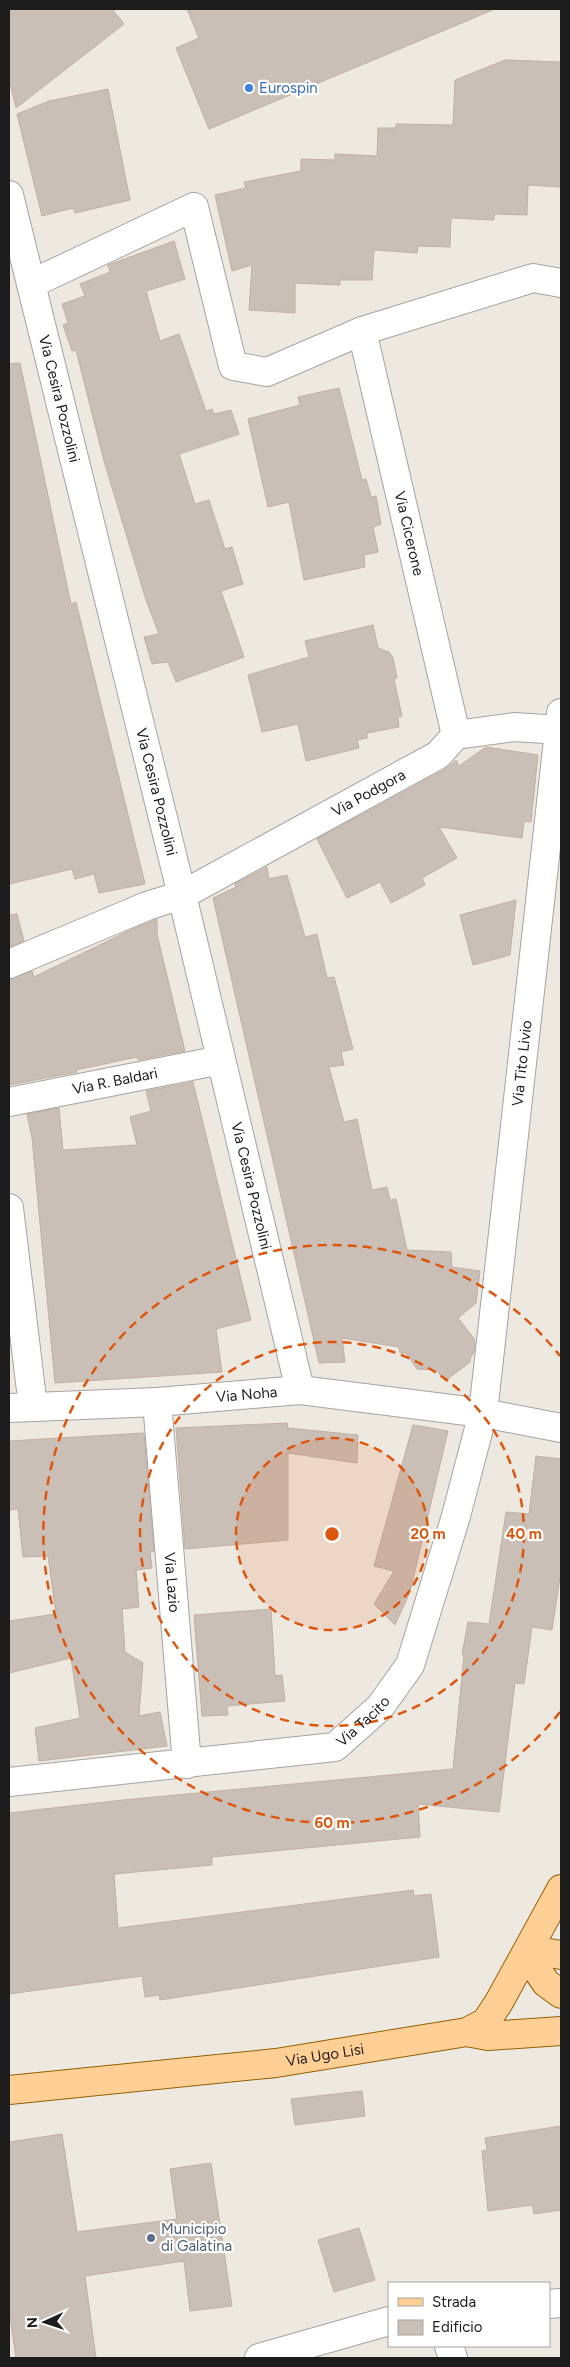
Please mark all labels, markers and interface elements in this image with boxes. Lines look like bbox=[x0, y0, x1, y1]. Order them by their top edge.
place label: Eurospin bbox=[259, 79, 318, 97]
marker: Eurospin bbox=[243, 82, 255, 94]
street label: Via Cesira Pozzolini bbox=[35, 333, 84, 464]
street label: Via Cicerone bbox=[391, 490, 428, 578]
street label: Via Cesira Pozzolini bbox=[132, 726, 181, 858]
street label: Via Podgora bbox=[328, 766, 409, 820]
street label: Via Tito Livio bbox=[508, 1019, 536, 1107]
street label: Via R. Baldari bbox=[71, 1064, 159, 1098]
street label: Via Cesira Pozzolini bbox=[227, 1120, 275, 1251]
street label: Via Noha bbox=[215, 1383, 278, 1406]
centre of rings bbox=[323, 1525, 341, 1543]
text: 20 m bbox=[410, 1525, 446, 1543]
text: 40 m bbox=[506, 1525, 542, 1543]
street label: Via Lazio bbox=[160, 1552, 183, 1613]
street label: Via Tacito bbox=[333, 1693, 394, 1750]
text: 60 m bbox=[314, 1814, 350, 1832]
street label: Via Ugo Lisi bbox=[285, 2040, 365, 2070]
place label: Municipio di Galatina bbox=[161, 2220, 232, 2255]
marker: Municipio di Galatina bbox=[145, 2232, 157, 2244]
legend bbox=[388, 2282, 550, 2347]
text: Strada bbox=[432, 2293, 476, 2311]
north arrow bbox=[20, 2297, 70, 2347]
text: N bbox=[24, 2317, 41, 2329]
text: Edificio bbox=[432, 2318, 483, 2336]

